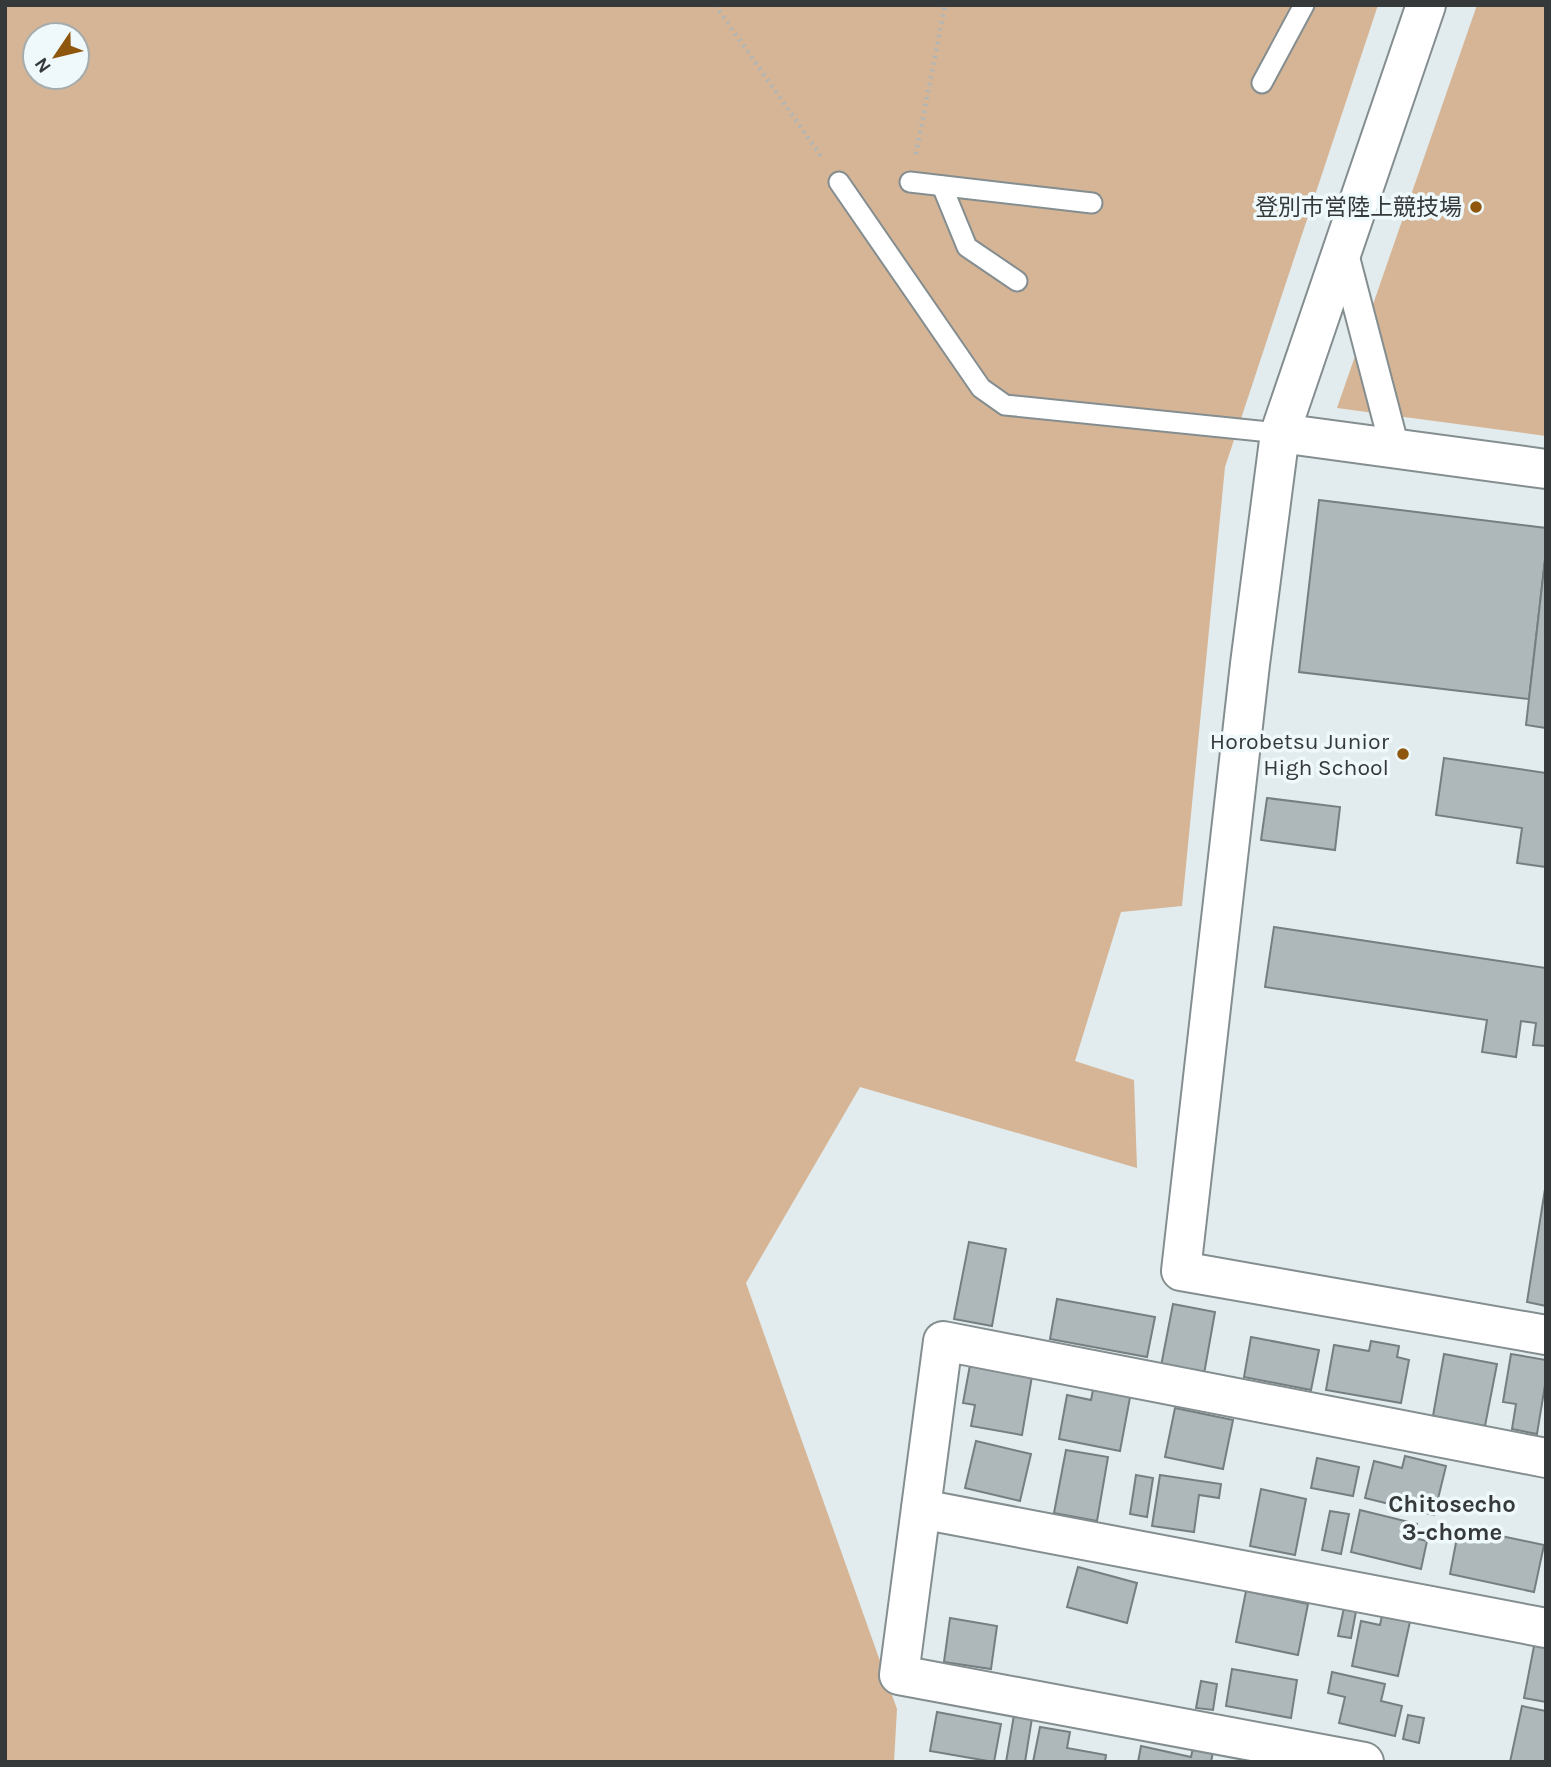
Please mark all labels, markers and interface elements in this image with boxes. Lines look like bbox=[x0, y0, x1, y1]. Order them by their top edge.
north arrow bbox=[21, 21, 91, 91]
text: N bbox=[30, 53, 56, 77]
place label: 登別市営陸上競技場 bbox=[1255, 194, 1462, 221]
marker: 登別市営陸上競技場 bbox=[1468, 199, 1484, 215]
place label: Horobetsu Junior High School bbox=[1210, 728, 1390, 781]
marker: Horobetsu Junior High School bbox=[1395, 746, 1411, 762]
district label: Chitosecho 3-chome bbox=[1388, 1490, 1516, 1546]

